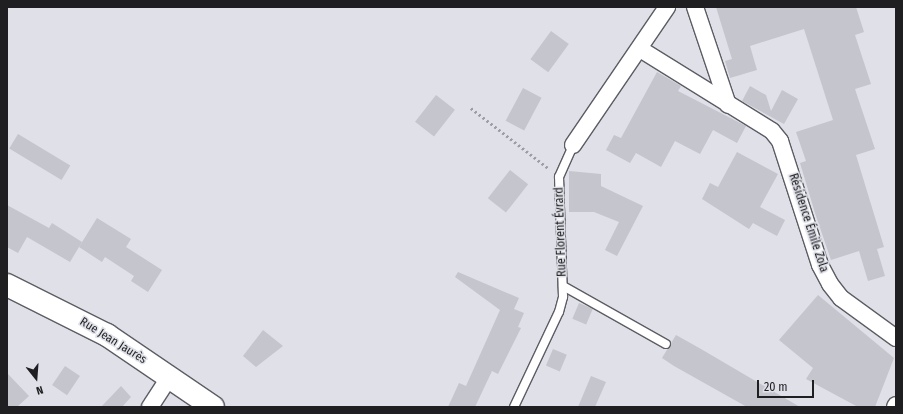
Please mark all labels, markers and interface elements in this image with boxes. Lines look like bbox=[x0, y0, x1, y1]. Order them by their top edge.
street label: Résidence Émile Zola bbox=[785, 172, 831, 274]
street label: Rue Florent Évrard bbox=[552, 187, 570, 277]
street label: Rue Jean Jaurès bbox=[77, 315, 149, 367]
north arrow bbox=[16, 358, 56, 398]
scale bar bbox=[759, 372, 816, 398]
text: 20 m bbox=[764, 380, 788, 394]
text: N bbox=[35, 383, 45, 397]

